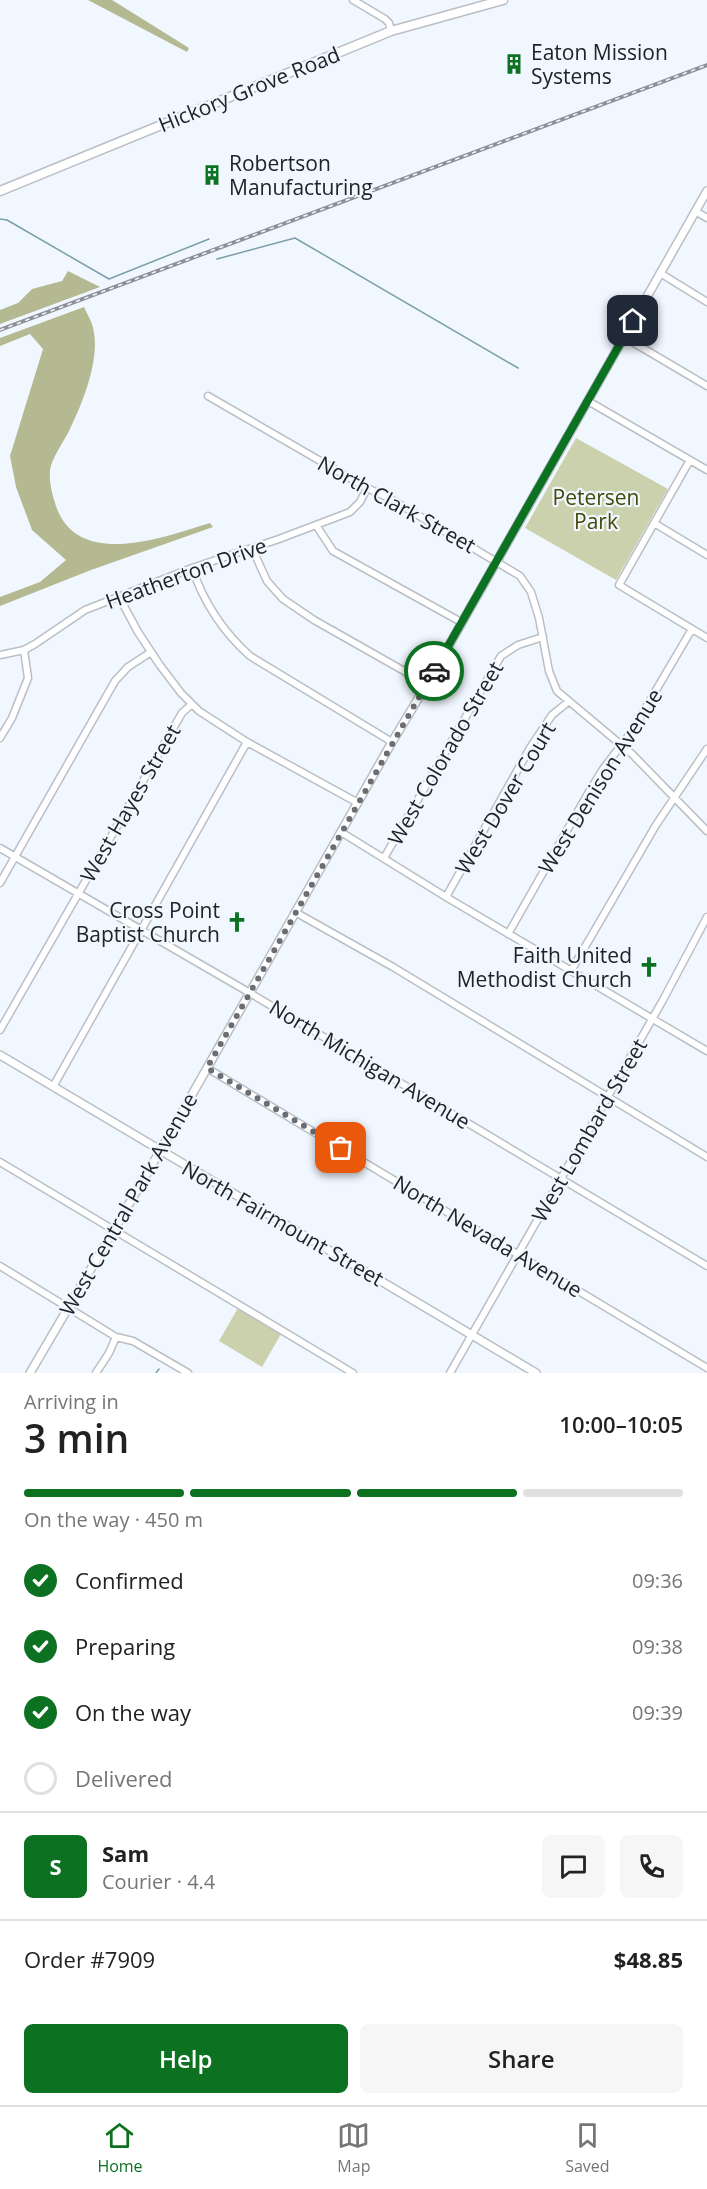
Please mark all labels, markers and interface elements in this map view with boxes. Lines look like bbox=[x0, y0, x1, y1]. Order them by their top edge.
place label: Eaton Mission Systems bbox=[531, 38, 668, 90]
street label: Hickory Grove Road bbox=[154, 40, 344, 138]
building icon: Eaton Mission Systems bbox=[502, 52, 526, 76]
place label: Robertson Manufacturing bbox=[229, 149, 373, 201]
building icon: Robertson Manufacturing bbox=[200, 163, 224, 187]
pin bbox=[607, 295, 658, 346]
icon: home bbox=[616, 304, 649, 337]
street label: North Clark Street bbox=[313, 449, 481, 559]
park label: Petersen Park bbox=[553, 483, 639, 535]
street label: Heatherton Drive bbox=[102, 531, 270, 615]
courier bbox=[404, 641, 464, 701]
icon: car bbox=[418, 655, 451, 688]
street label: West Colorado Street bbox=[381, 656, 509, 850]
street label: West Denison Avenue bbox=[532, 683, 668, 879]
street label: West Dover Court bbox=[448, 717, 562, 879]
street label: West Hayes Street bbox=[73, 719, 187, 887]
place label: Cross Point Baptist Church bbox=[76, 896, 220, 948]
church icon: Cross Point Baptist Church bbox=[225, 910, 249, 934]
place label: Faith United Methodist Church bbox=[457, 941, 632, 993]
church icon: Faith United Methodist Church bbox=[637, 955, 661, 979]
street label: North Michigan Avenue bbox=[264, 993, 476, 1135]
street label: West Lombard Street bbox=[525, 1033, 653, 1227]
street label: West Central Park Avenue bbox=[53, 1087, 203, 1321]
pin bbox=[315, 1122, 366, 1173]
icon: bag bbox=[324, 1131, 357, 1164]
street label: North Fairmount Street bbox=[177, 1154, 389, 1292]
street label: North Nevada Avenue bbox=[388, 1168, 588, 1304]
text: Arriving in bbox=[24, 1388, 119, 1415]
text: 10:00–10:05 bbox=[559, 1409, 683, 1439]
text: 3 min bbox=[24, 1411, 129, 1464]
text: On the way · 450 m bbox=[24, 1506, 203, 1533]
icon: check bbox=[24, 1564, 57, 1597]
text: Confirmed bbox=[75, 1565, 184, 1595]
text: 09:36 bbox=[632, 1567, 683, 1594]
icon: check bbox=[24, 1630, 57, 1663]
text: Preparing bbox=[75, 1631, 175, 1661]
text: 09:38 bbox=[632, 1633, 683, 1660]
icon: check bbox=[24, 1696, 57, 1729]
text: On the way bbox=[75, 1697, 191, 1727]
text: 09:39 bbox=[632, 1699, 683, 1726]
text: Delivered bbox=[75, 1763, 173, 1793]
button: chat bbox=[542, 1835, 605, 1898]
button: phone bbox=[620, 1835, 683, 1898]
text: Sam bbox=[102, 1838, 149, 1868]
text: S bbox=[49, 1851, 62, 1881]
text: Courier · 4.4 bbox=[102, 1868, 215, 1895]
text: Order #7909 bbox=[24, 1944, 155, 1974]
text: $48.85 bbox=[614, 1944, 683, 1974]
button: Help bbox=[24, 2024, 348, 2093]
button: Share bbox=[360, 2024, 683, 2093]
tab: Home bbox=[97, 2119, 143, 2177]
tab: Map bbox=[337, 2119, 370, 2177]
tab: Saved bbox=[565, 2119, 610, 2177]

